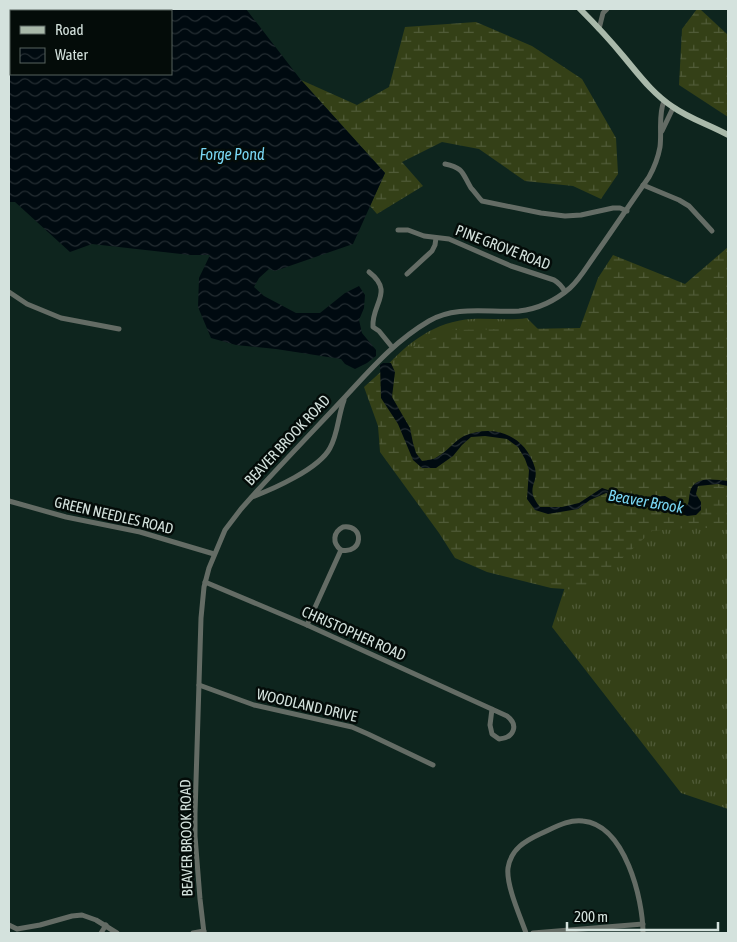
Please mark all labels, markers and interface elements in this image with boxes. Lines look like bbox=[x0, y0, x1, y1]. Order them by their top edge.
legend bbox=[10, 10, 172, 75]
text: Road bbox=[55, 21, 84, 38]
text: Water bbox=[55, 46, 88, 63]
water label: Forge Pond bbox=[199, 145, 265, 164]
street label: PINE GROVE ROAD bbox=[453, 221, 553, 273]
street label: BEAVER BROOK ROAD bbox=[241, 391, 333, 489]
water label: Beaver Brook bbox=[607, 485, 686, 517]
street label: GREEN NEEDLES ROAD bbox=[53, 493, 175, 537]
street label: CHRISTOPHER ROAD bbox=[299, 602, 409, 664]
street label: WOODLAND DRIVE bbox=[255, 685, 359, 725]
street label: BEAVER BROOK ROAD bbox=[176, 779, 196, 897]
scale bar bbox=[567, 900, 718, 932]
text: 200 m bbox=[574, 908, 608, 925]

